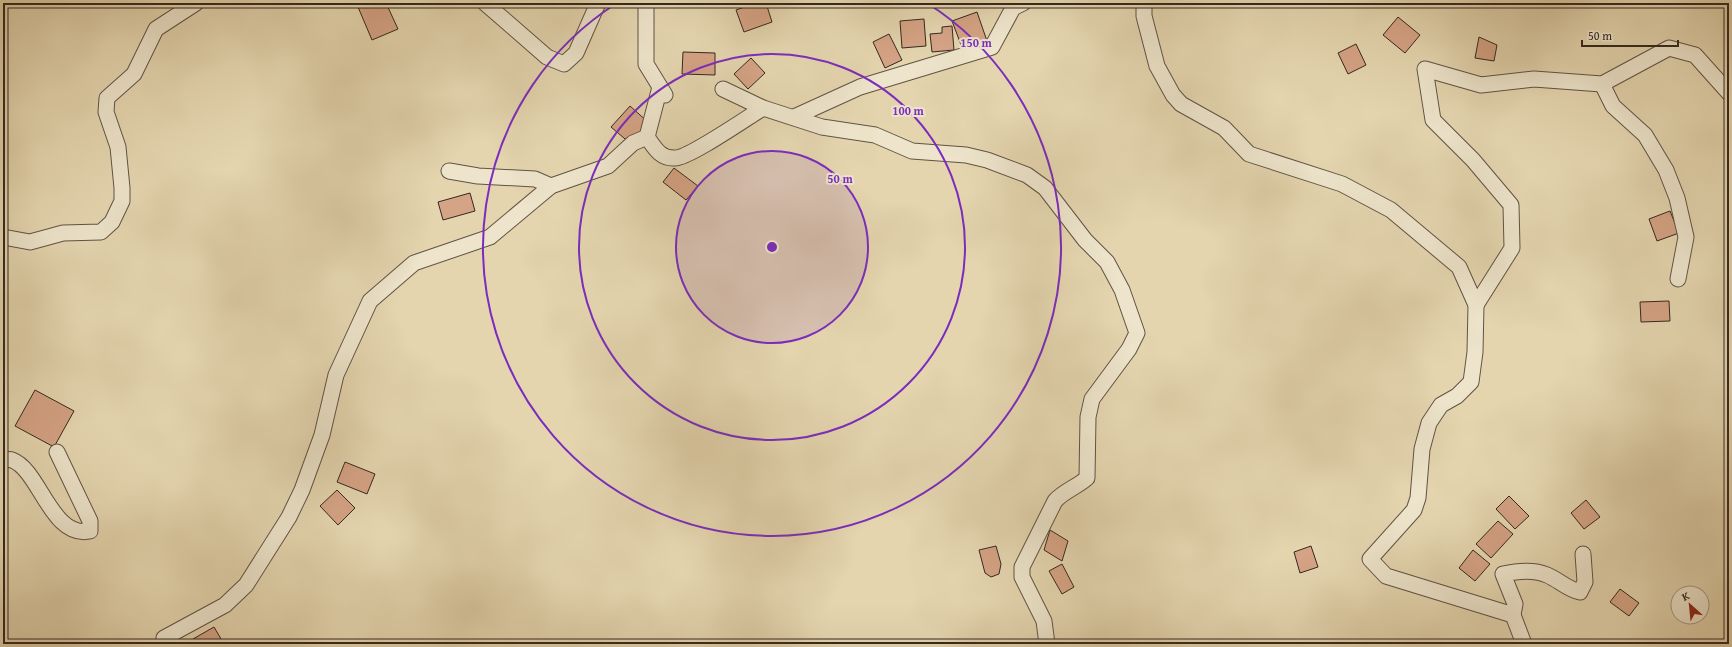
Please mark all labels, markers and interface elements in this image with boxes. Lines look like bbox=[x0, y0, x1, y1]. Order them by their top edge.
scale bar bbox=[1582, 22, 1678, 48]
text: 50 m bbox=[1588, 27, 1612, 44]
text: 150 m bbox=[960, 34, 993, 51]
text: 100 m bbox=[892, 102, 925, 119]
text: 50 m bbox=[827, 170, 853, 187]
centre of rings bbox=[765, 240, 779, 254]
north arrow bbox=[1670, 585, 1710, 625]
text: K bbox=[1679, 587, 1692, 605]

